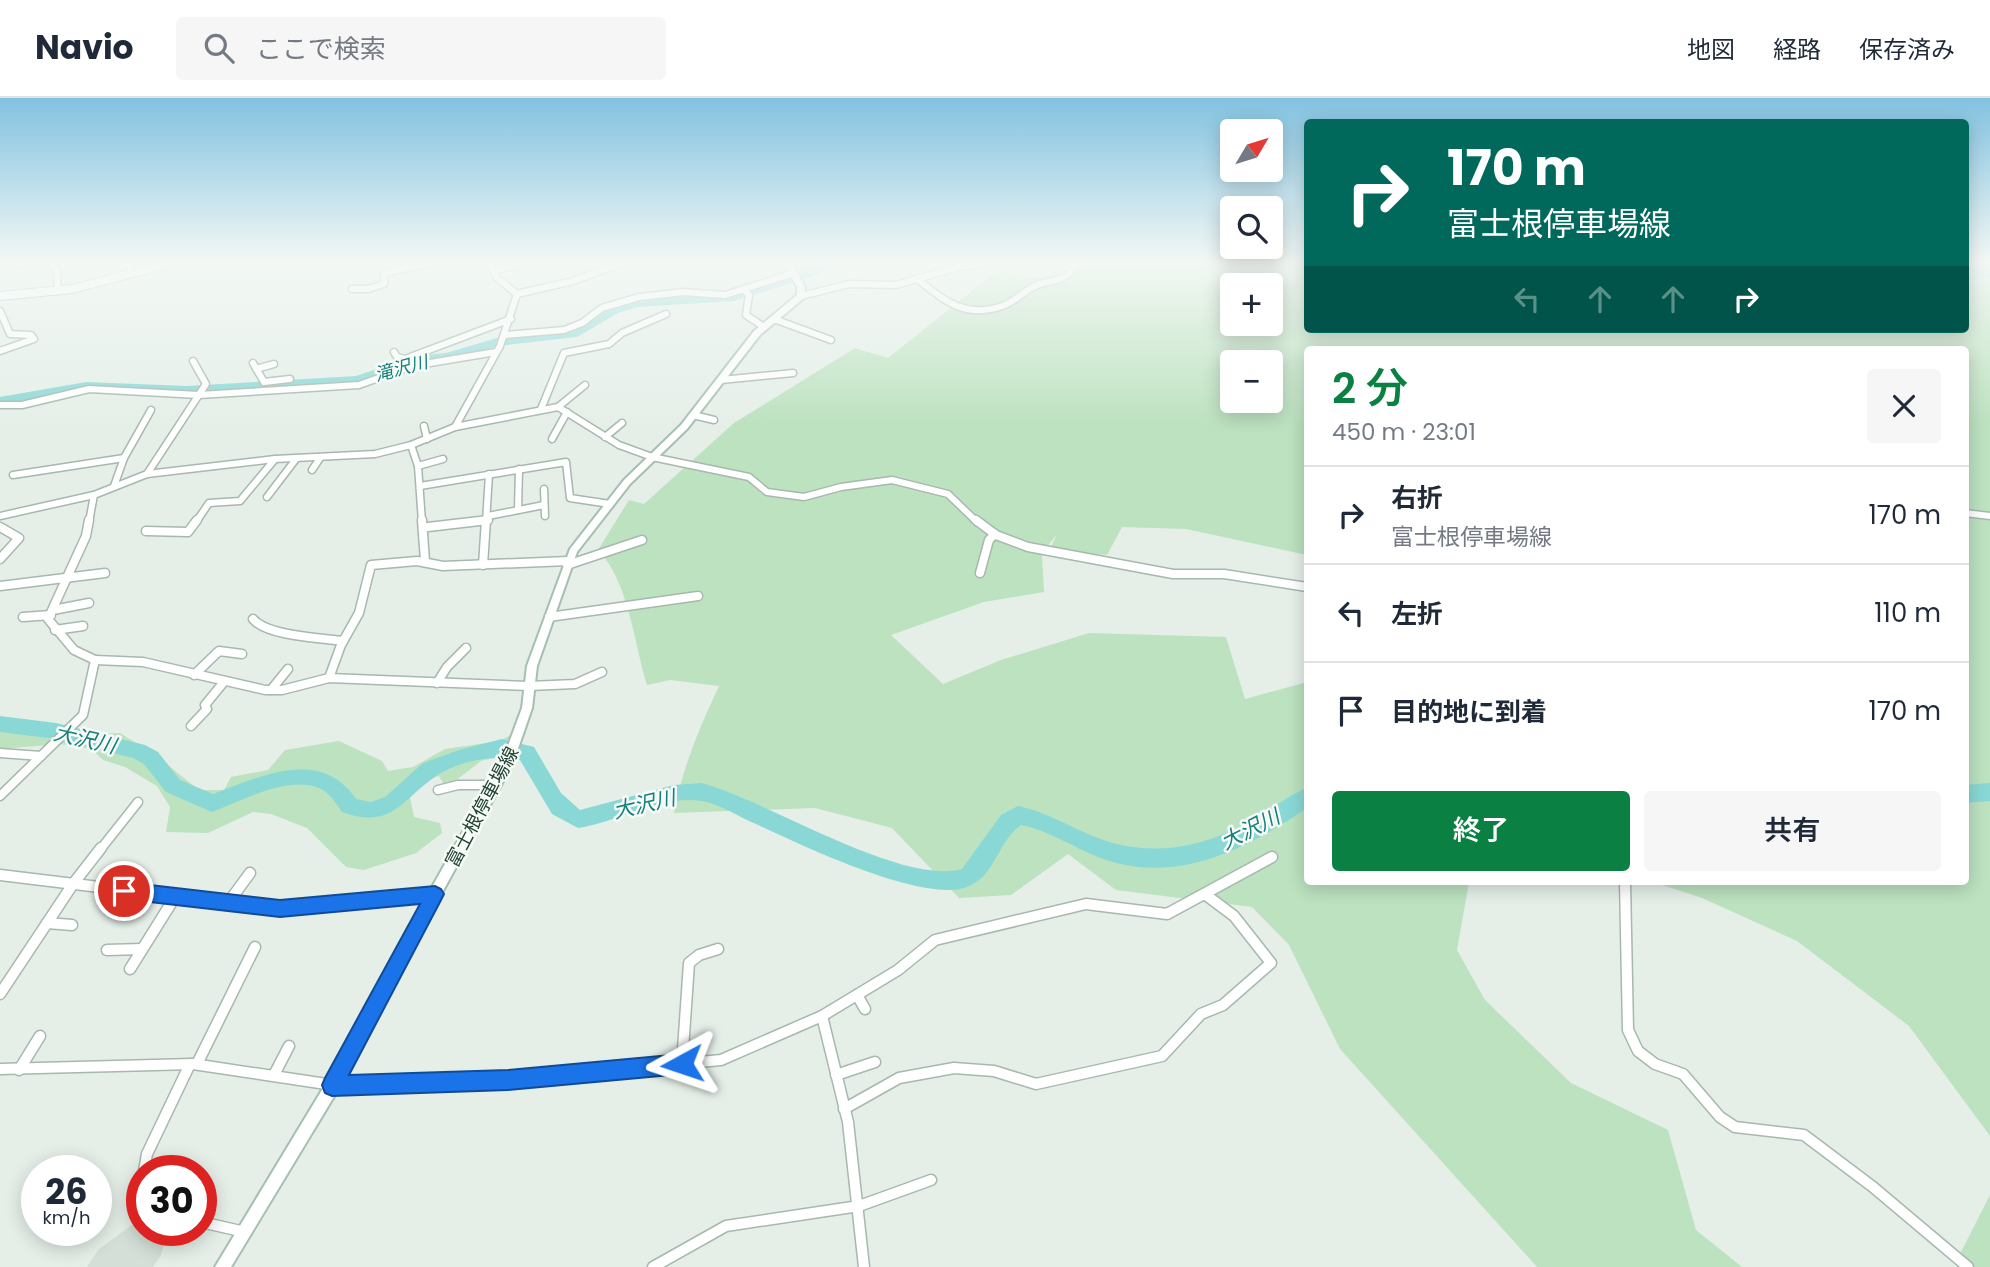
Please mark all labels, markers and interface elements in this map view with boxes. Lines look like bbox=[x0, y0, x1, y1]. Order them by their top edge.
search box bbox=[176, 17, 666, 80]
text: Navio bbox=[35, 24, 134, 71]
icon: search bbox=[200, 29, 238, 67]
text: ここで検索 bbox=[256, 31, 386, 67]
text: 地図 bbox=[1687, 33, 1735, 66]
text: 経路 bbox=[1773, 33, 1821, 66]
text: 保存済み bbox=[1859, 33, 1955, 66]
north arrow bbox=[1220, 119, 1283, 182]
map controls bbox=[1220, 119, 1283, 413]
text: 170 m bbox=[1447, 134, 1586, 202]
icon: right bbox=[1332, 147, 1423, 238]
button: search bbox=[1220, 196, 1283, 259]
text: 富士根停車場線 bbox=[1447, 201, 1671, 246]
button: + bbox=[1220, 273, 1283, 336]
icon: left bbox=[1508, 280, 1546, 318]
icon: ahead bbox=[1581, 280, 1619, 318]
icon: ahead bbox=[1654, 280, 1692, 318]
icon: right bbox=[1727, 280, 1765, 318]
water label: 滝沢川 bbox=[372, 348, 432, 387]
button: − bbox=[1220, 350, 1283, 413]
text: 2 分 bbox=[1332, 359, 1408, 418]
button: close bbox=[1867, 369, 1941, 443]
text: 450 m · 23:01 bbox=[1332, 416, 1476, 448]
text: 右折 bbox=[1391, 480, 1443, 516]
icon: right bbox=[1332, 496, 1370, 534]
text: 170 m bbox=[1868, 497, 1941, 533]
text: 富士根停車場線 bbox=[1391, 521, 1552, 553]
icon: left bbox=[1332, 594, 1370, 632]
text: 110 m bbox=[1874, 595, 1941, 631]
text: 左折 bbox=[1391, 596, 1443, 632]
icon: arrive bbox=[1332, 692, 1370, 730]
text: 170 m bbox=[1868, 693, 1941, 729]
text: 目的地に到着 bbox=[1391, 694, 1547, 730]
water label: 大沢川 bbox=[51, 718, 121, 761]
street label: 富士根停車場線 bbox=[439, 742, 525, 872]
water label: 大沢川 bbox=[610, 782, 680, 825]
button: 終了 bbox=[1332, 791, 1630, 871]
button: 共有 bbox=[1644, 791, 1941, 871]
water label: 大沢川 bbox=[1215, 801, 1286, 856]
pin bbox=[94, 861, 154, 921]
icon: arrive bbox=[105, 872, 143, 910]
position arrow bbox=[645, 1027, 719, 1101]
speed limit sign: 30 bbox=[126, 1155, 217, 1246]
text: 26 bbox=[45, 1167, 88, 1216]
text: km/h bbox=[43, 1205, 90, 1230]

